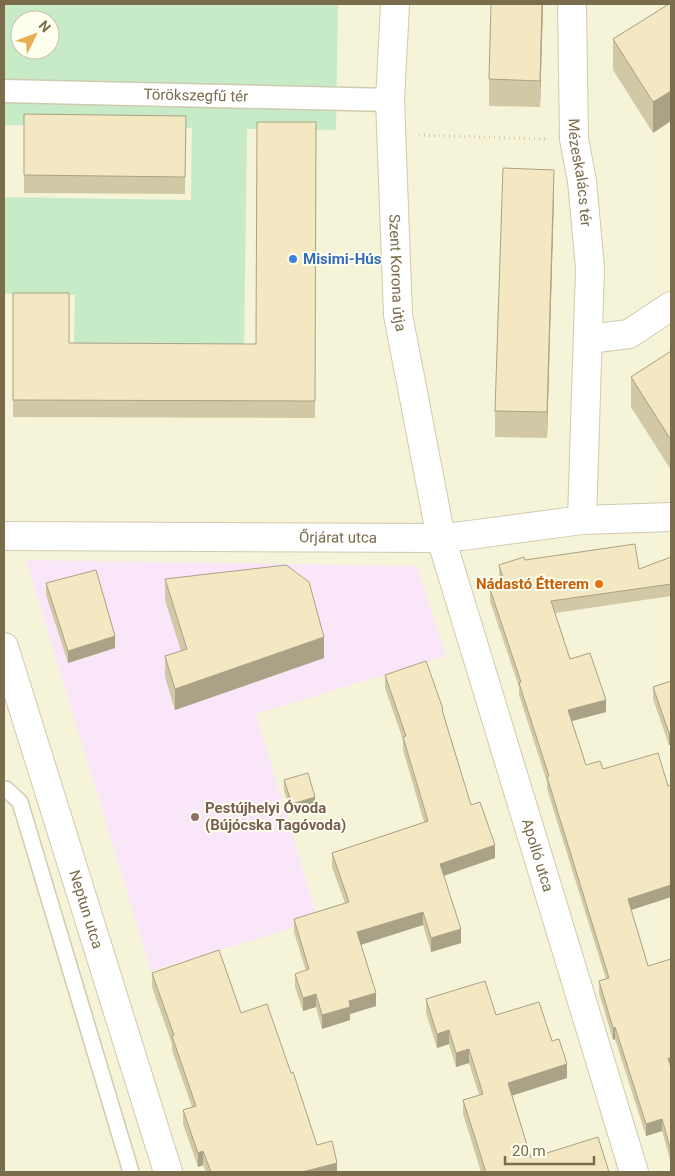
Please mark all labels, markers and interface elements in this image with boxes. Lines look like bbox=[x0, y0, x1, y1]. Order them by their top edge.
north arrow bbox=[10, 10, 60, 60]
text: N bbox=[35, 17, 54, 35]
street label: Törökszegfű tér bbox=[143, 85, 248, 106]
street label: Mézeskalács tér bbox=[565, 118, 595, 227]
street label: Szent Korona útja bbox=[385, 214, 410, 333]
place label: Misimi-Hús bbox=[303, 250, 382, 268]
marker: Misimi-Hús bbox=[287, 253, 299, 265]
street label: Őrjárat utca bbox=[299, 528, 377, 547]
place label: Nádastó Étterem bbox=[476, 575, 589, 593]
marker: Nádastó Étterem bbox=[593, 578, 605, 590]
place label: Pestújhelyi Óvoda (Bújócska Tagóvoda) bbox=[205, 799, 346, 834]
marker: Pestújhelyi Óvoda (Bújócska Tagóvoda) bbox=[189, 811, 201, 823]
street label: Apolló utca bbox=[518, 816, 557, 894]
street label: Neptun utca bbox=[65, 868, 107, 951]
scale bar bbox=[505, 1134, 594, 1166]
text: 20 m bbox=[512, 1142, 546, 1160]

